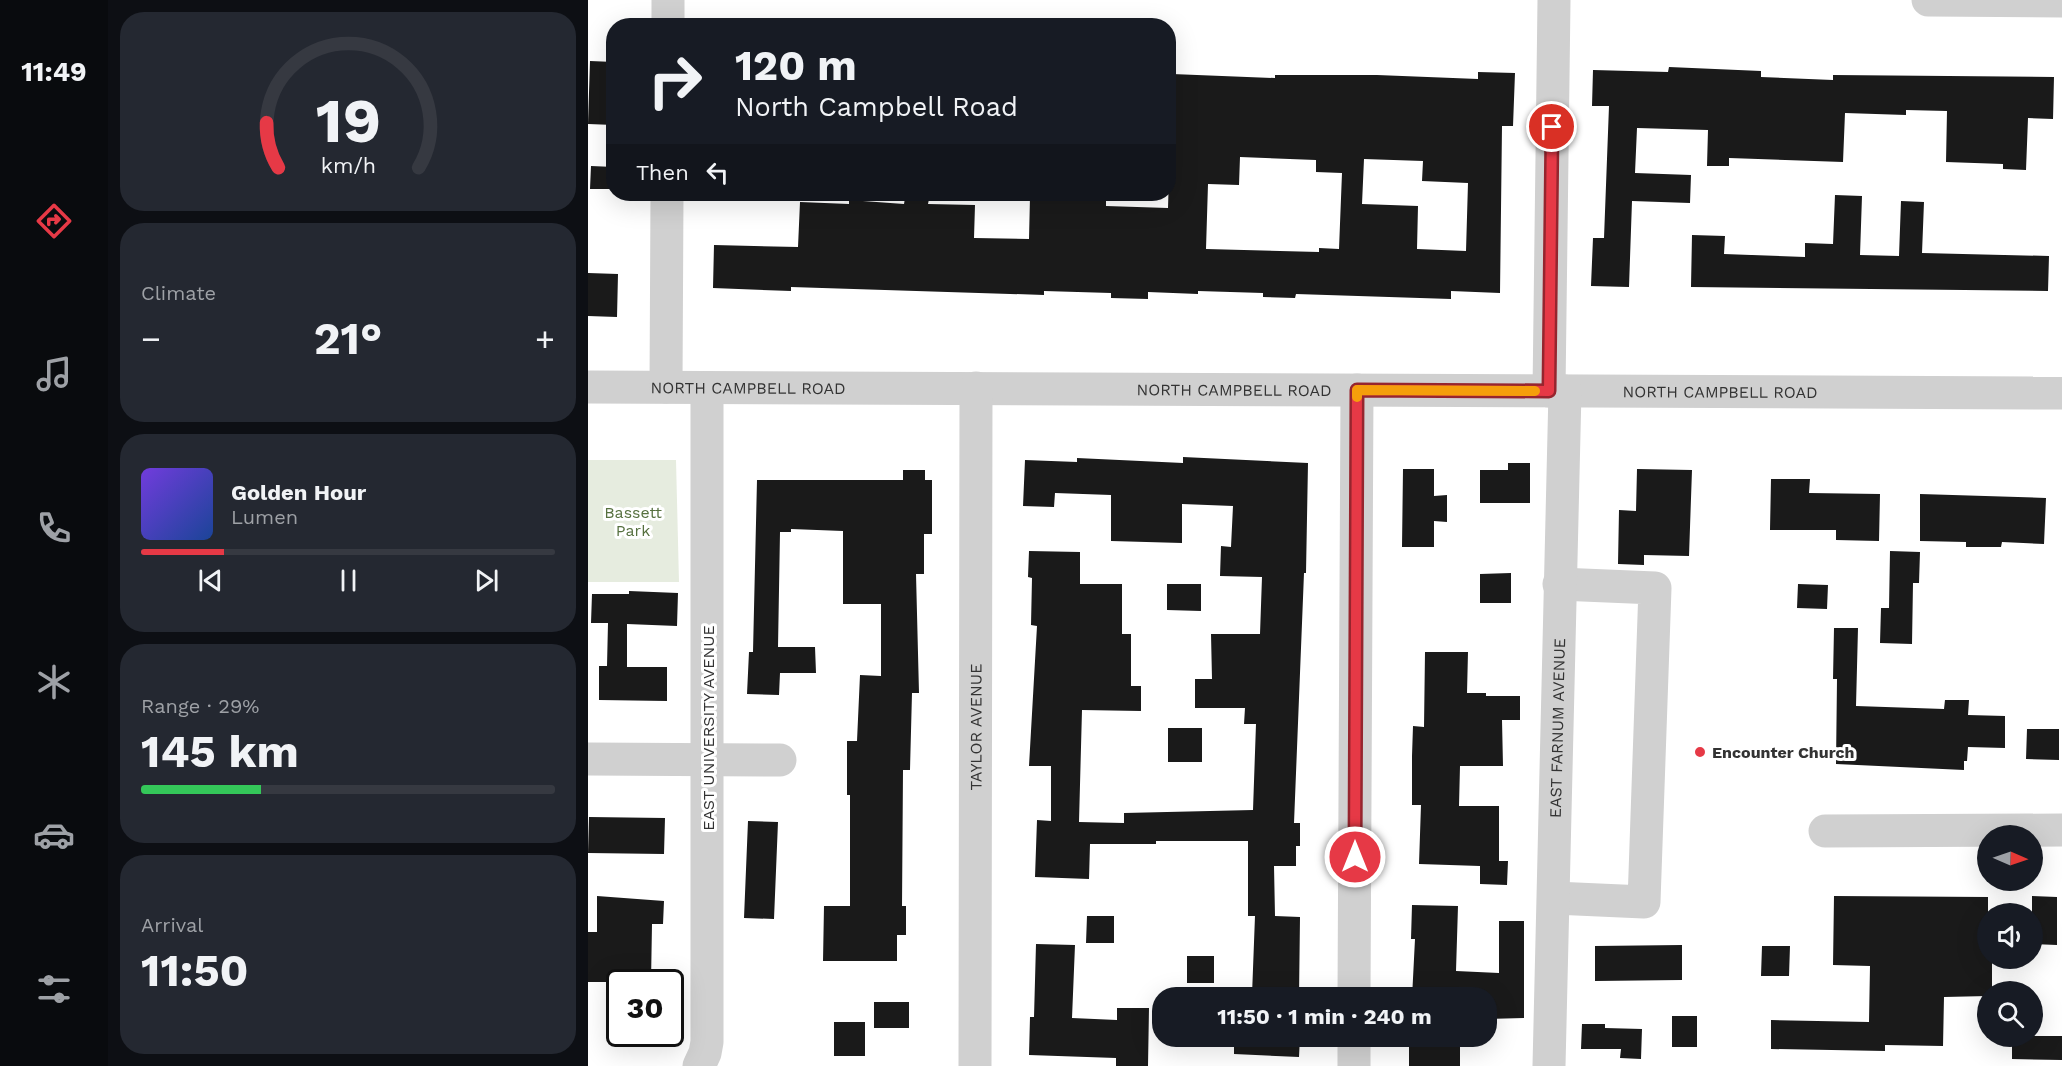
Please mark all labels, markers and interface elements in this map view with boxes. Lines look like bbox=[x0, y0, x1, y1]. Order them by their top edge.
text: 120 m bbox=[735, 41, 857, 90]
icon: right bbox=[636, 42, 714, 120]
text: 11:49 bbox=[21, 56, 87, 88]
text: 19 bbox=[315, 85, 381, 158]
text: North Campbell Road bbox=[735, 91, 1018, 123]
pin bbox=[1526, 101, 1577, 152]
icon: arrive bbox=[1535, 110, 1568, 143]
text: km/h bbox=[320, 154, 376, 179]
icon: left bbox=[701, 156, 734, 189]
text: Then bbox=[636, 160, 689, 185]
icon: directions bbox=[33, 200, 75, 242]
text: Climate bbox=[141, 281, 216, 305]
text: 21° bbox=[314, 312, 382, 365]
text: − bbox=[141, 319, 161, 358]
text: + bbox=[535, 319, 555, 358]
icon: music bbox=[33, 353, 75, 395]
street label: NORTH CAMPBELL ROAD bbox=[650, 378, 846, 398]
street label: NORTH CAMPBELL ROAD bbox=[1136, 380, 1332, 400]
street label: NORTH CAMPBELL ROAD bbox=[1622, 382, 1818, 402]
text: Golden Hour bbox=[231, 480, 366, 505]
park label: Bassett Park bbox=[604, 503, 662, 540]
text: Lumen bbox=[231, 505, 298, 529]
icon: phone bbox=[33, 507, 75, 549]
icon: previous bbox=[194, 564, 227, 597]
icon: pause bbox=[332, 564, 365, 597]
icon: next bbox=[470, 564, 503, 597]
street label: EAST UNIVERSITY AVENUE bbox=[699, 625, 718, 831]
street label: EAST FARNUM AVENUE bbox=[1545, 638, 1569, 818]
icon: climate bbox=[33, 661, 75, 703]
street label: TAYLOR AVENUE bbox=[966, 664, 985, 790]
text: Range · 29% bbox=[141, 694, 259, 718]
text: 145 km bbox=[141, 725, 299, 778]
place label: Encounter Church bbox=[1712, 743, 1854, 762]
marker: Encounter Church bbox=[1693, 745, 1707, 759]
icon: car bbox=[33, 814, 75, 856]
position arrow bbox=[1323, 825, 1387, 889]
north arrow bbox=[1977, 825, 2043, 891]
map controls bbox=[1977, 825, 2043, 1047]
button: sound bbox=[1977, 903, 2043, 969]
text: Arrival bbox=[141, 913, 203, 937]
text: 11:50 bbox=[141, 944, 249, 997]
icon: filters bbox=[33, 968, 75, 1010]
speed limit sign: 30 bbox=[606, 969, 684, 1047]
button: search bbox=[1977, 981, 2043, 1047]
text: 11:50 · 1 min · 240 m bbox=[1217, 1004, 1432, 1029]

